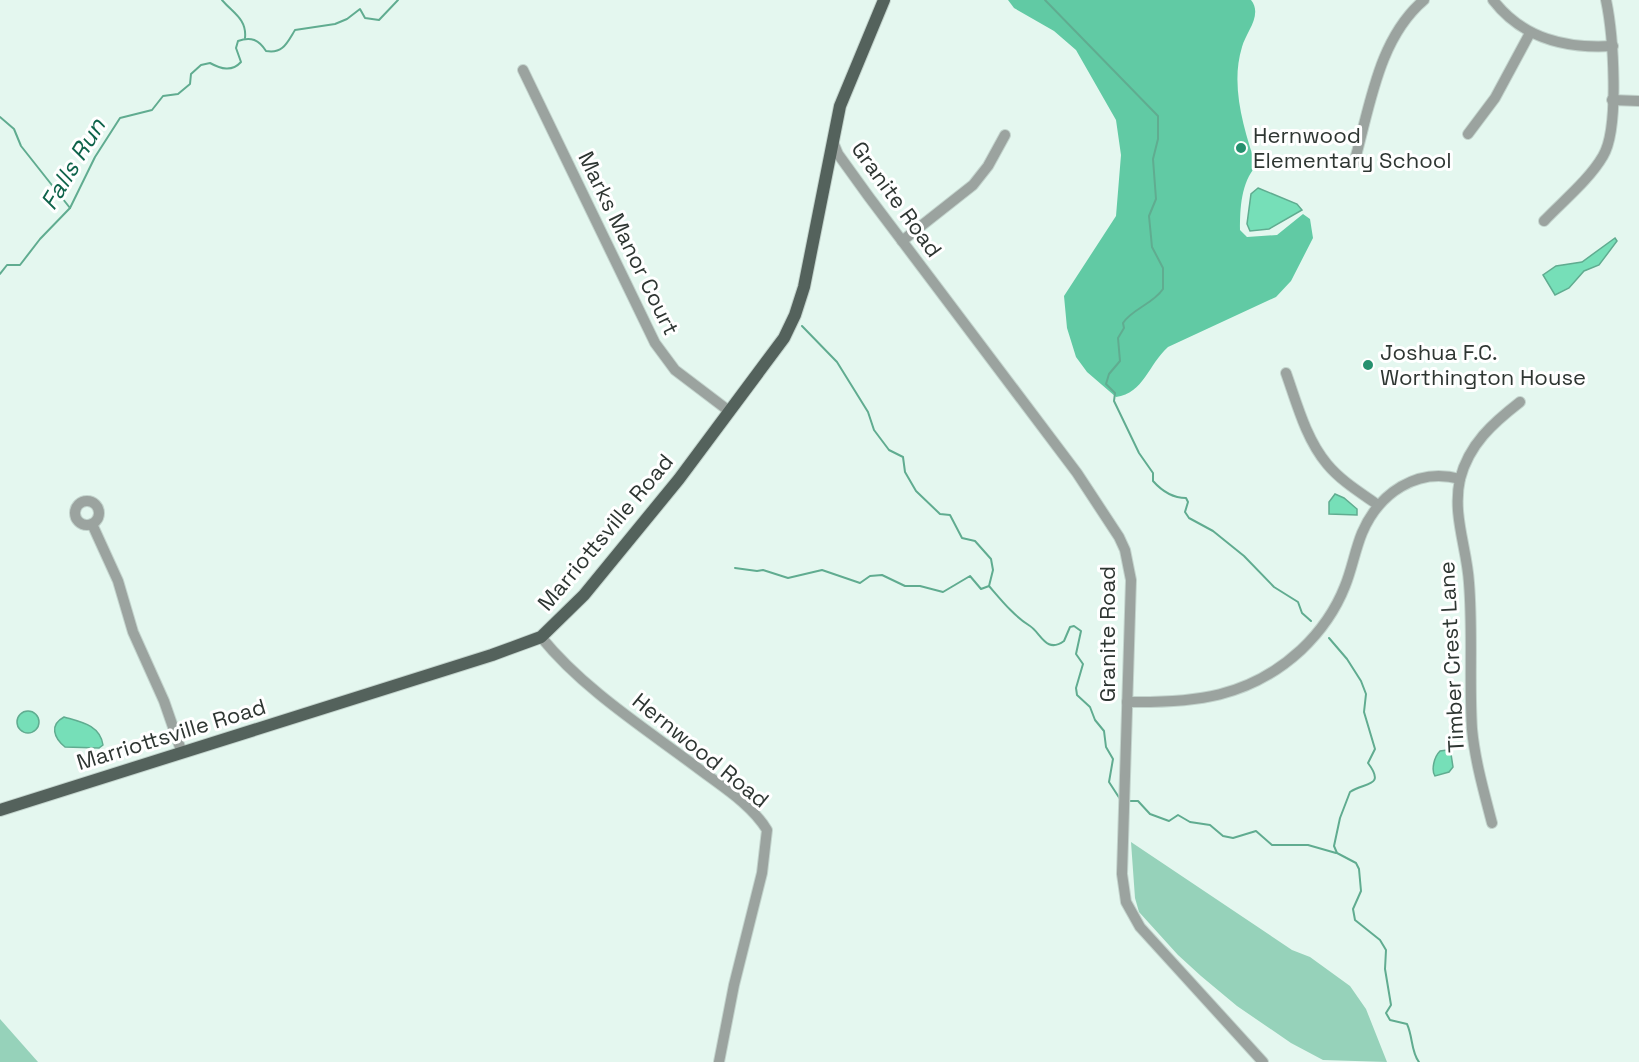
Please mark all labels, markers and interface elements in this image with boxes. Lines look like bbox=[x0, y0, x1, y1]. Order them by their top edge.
water label: Falls Run bbox=[33, 111, 113, 215]
place label: Hernwood Elementary School bbox=[1253, 121, 1452, 174]
street label: Granite Road bbox=[846, 136, 948, 262]
marker: Hernwood Elementary School bbox=[1234, 141, 1248, 155]
street label: Marks Manor Court bbox=[572, 146, 686, 340]
place label: Joshua F.C. Worthington House bbox=[1380, 338, 1586, 391]
marker: Joshua F.C. Worthington House bbox=[1361, 358, 1375, 372]
street label: Marriottsville Road bbox=[531, 448, 679, 616]
street label: Timber Crest Lane bbox=[1432, 561, 1470, 753]
street label: Granite Road bbox=[1093, 566, 1121, 702]
street label: Hernwood Road bbox=[627, 686, 775, 814]
street label: Marriottsville Road bbox=[73, 692, 269, 776]

